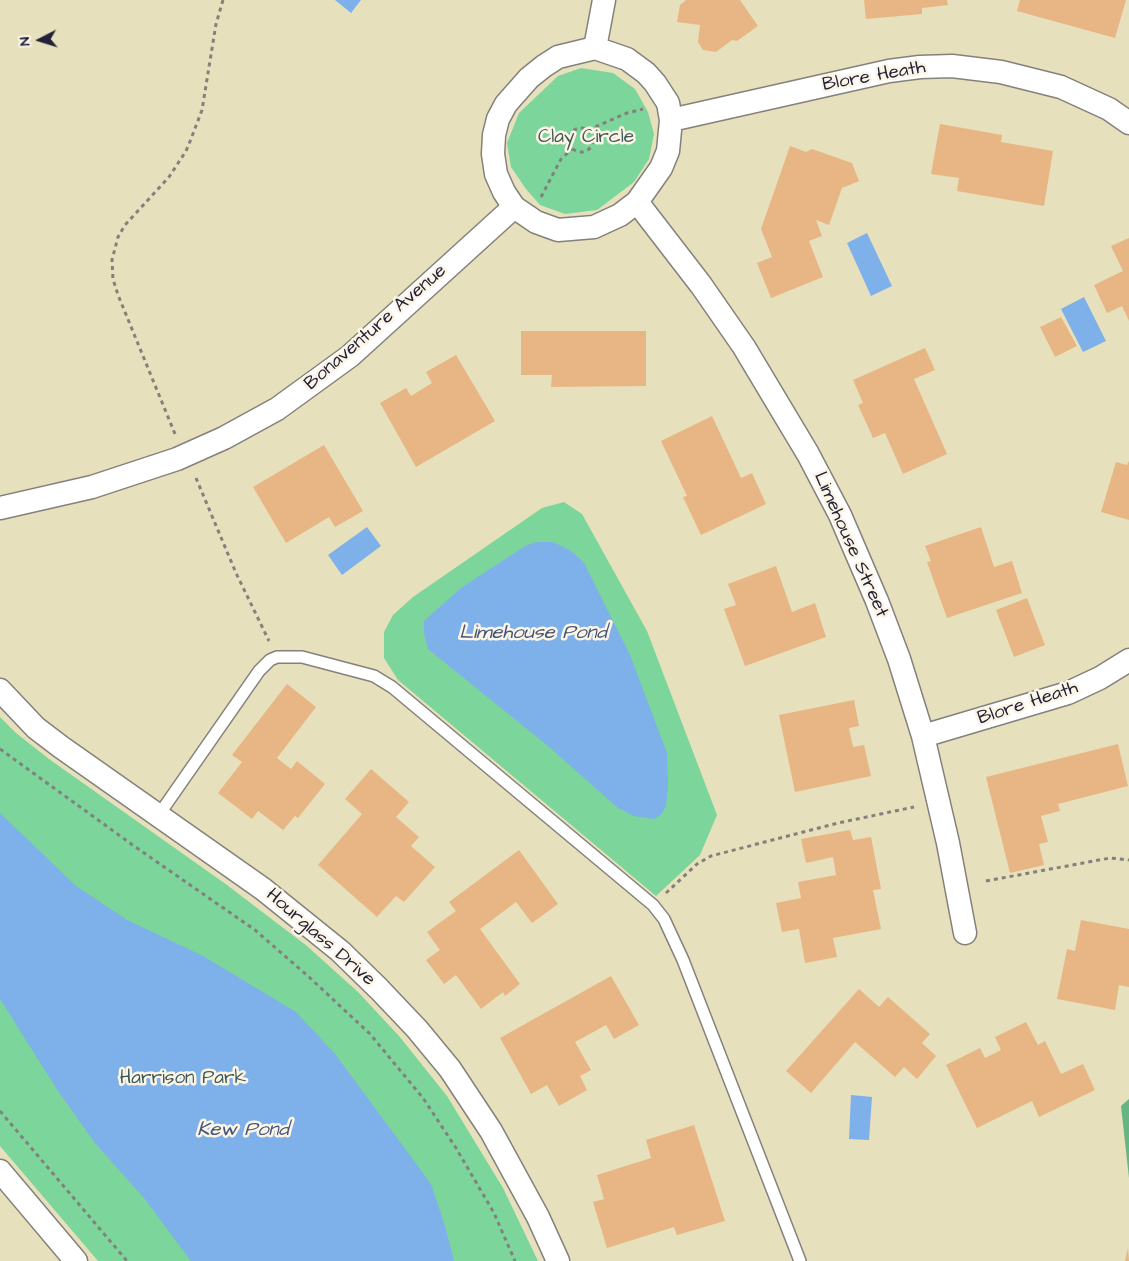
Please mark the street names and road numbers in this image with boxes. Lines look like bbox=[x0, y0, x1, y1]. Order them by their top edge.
street label: Blore Heath bbox=[821, 57, 927, 97]
street label: Bonaventure Avenue bbox=[300, 260, 452, 396]
street label: Limehouse Street bbox=[808, 469, 892, 621]
street label: Blore Heath bbox=[975, 677, 1081, 731]
street label: Hourglass Drive bbox=[261, 884, 379, 992]

